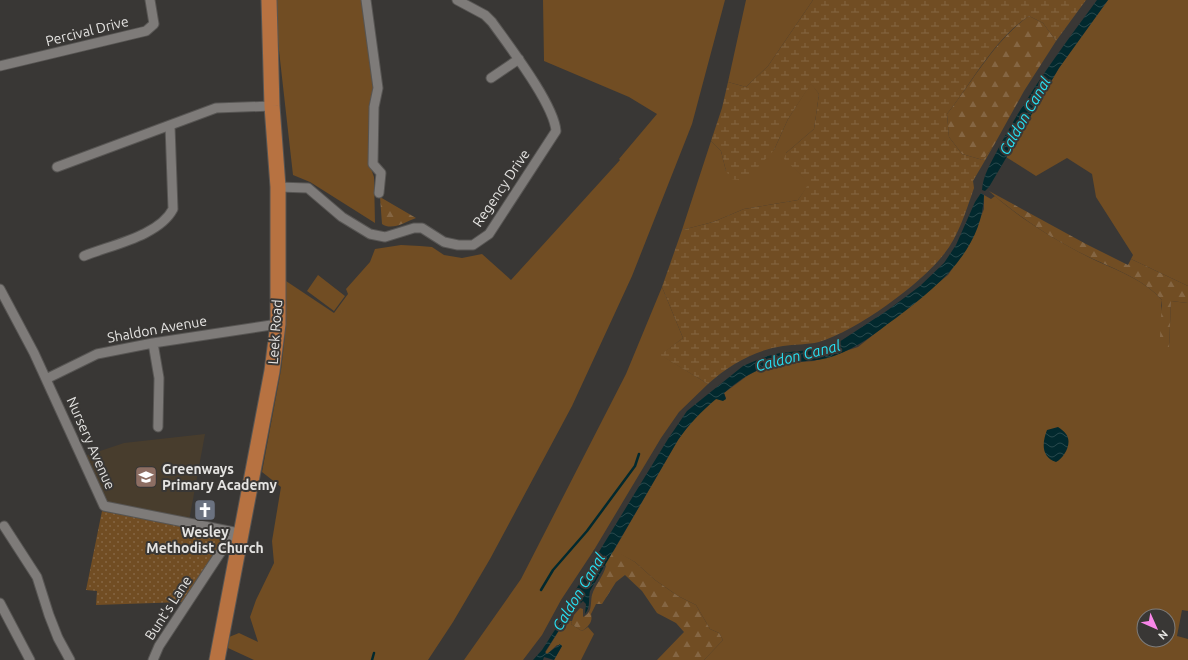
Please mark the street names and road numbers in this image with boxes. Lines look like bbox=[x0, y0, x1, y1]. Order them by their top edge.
street label: Percival Drive bbox=[44, 13, 130, 49]
street label: Regency Drive bbox=[469, 146, 533, 230]
street label: Leek Road bbox=[265, 299, 285, 365]
street label: Shaldon Avenue bbox=[106, 312, 208, 346]
street label: Nursery Avenue bbox=[63, 394, 119, 492]
street label: Bunt's Lane bbox=[141, 573, 195, 643]

